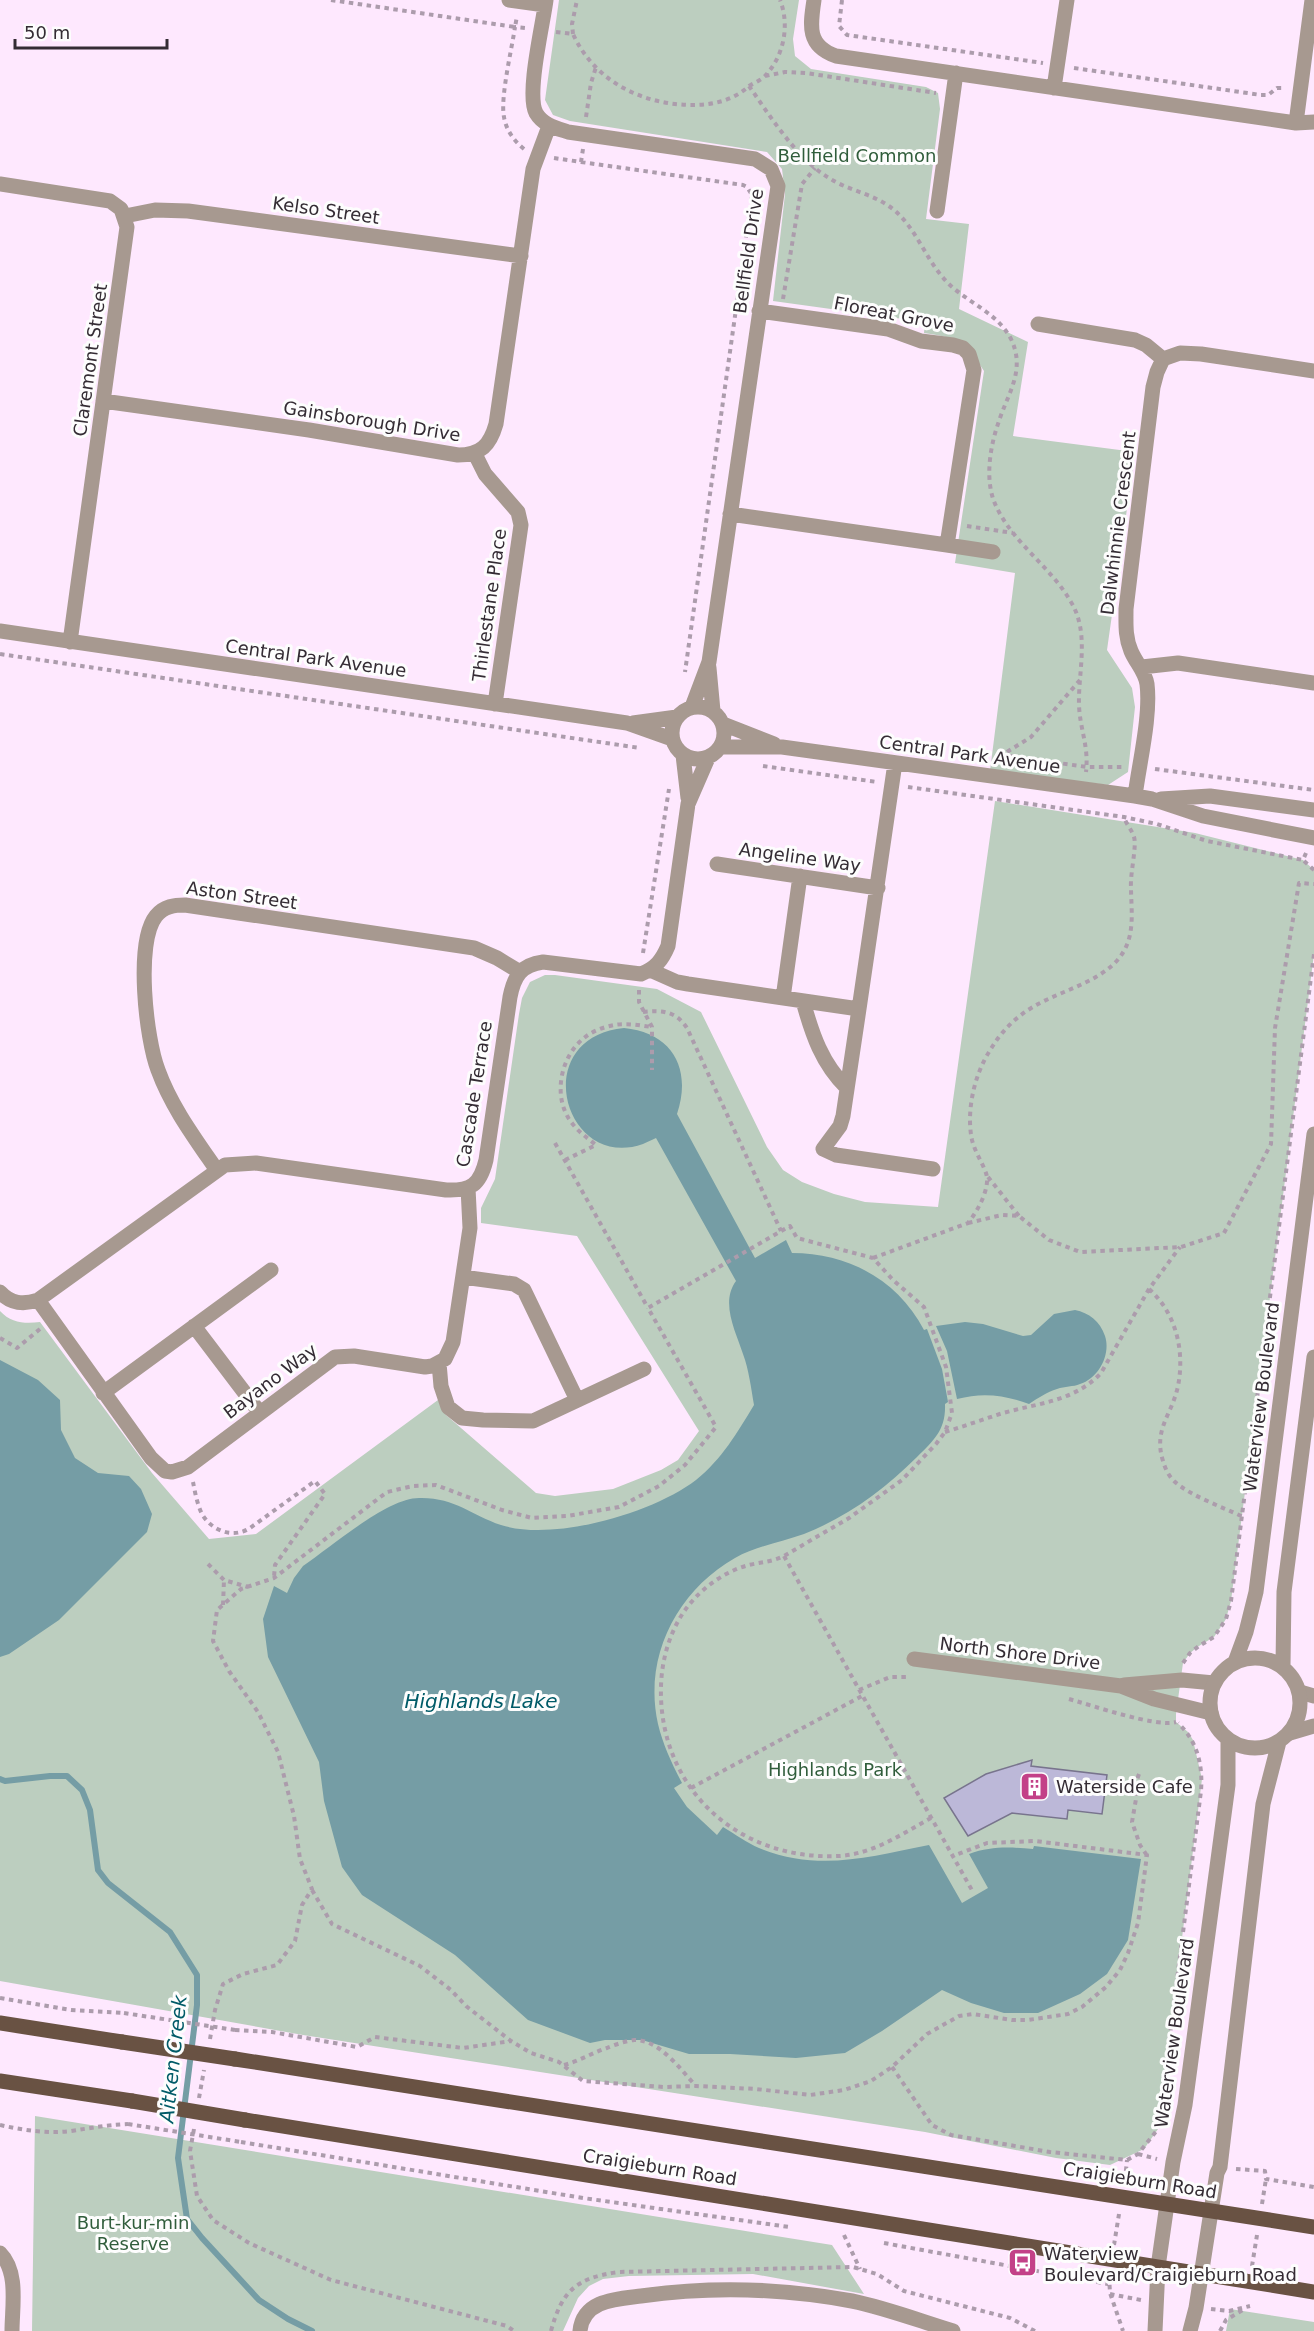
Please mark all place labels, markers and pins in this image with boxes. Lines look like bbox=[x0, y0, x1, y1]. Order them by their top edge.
building icon: Waterside Cafe bbox=[1019, 1770, 1051, 1802]
place label: Waterside Cafe bbox=[1056, 1776, 1193, 1797]
place label: Waterview Boulevard/Craigieburn Road bbox=[1044, 2243, 1297, 2285]
bus stop icon: Waterview Boulevard/Craigieburn Road bbox=[1007, 2247, 1039, 2279]

